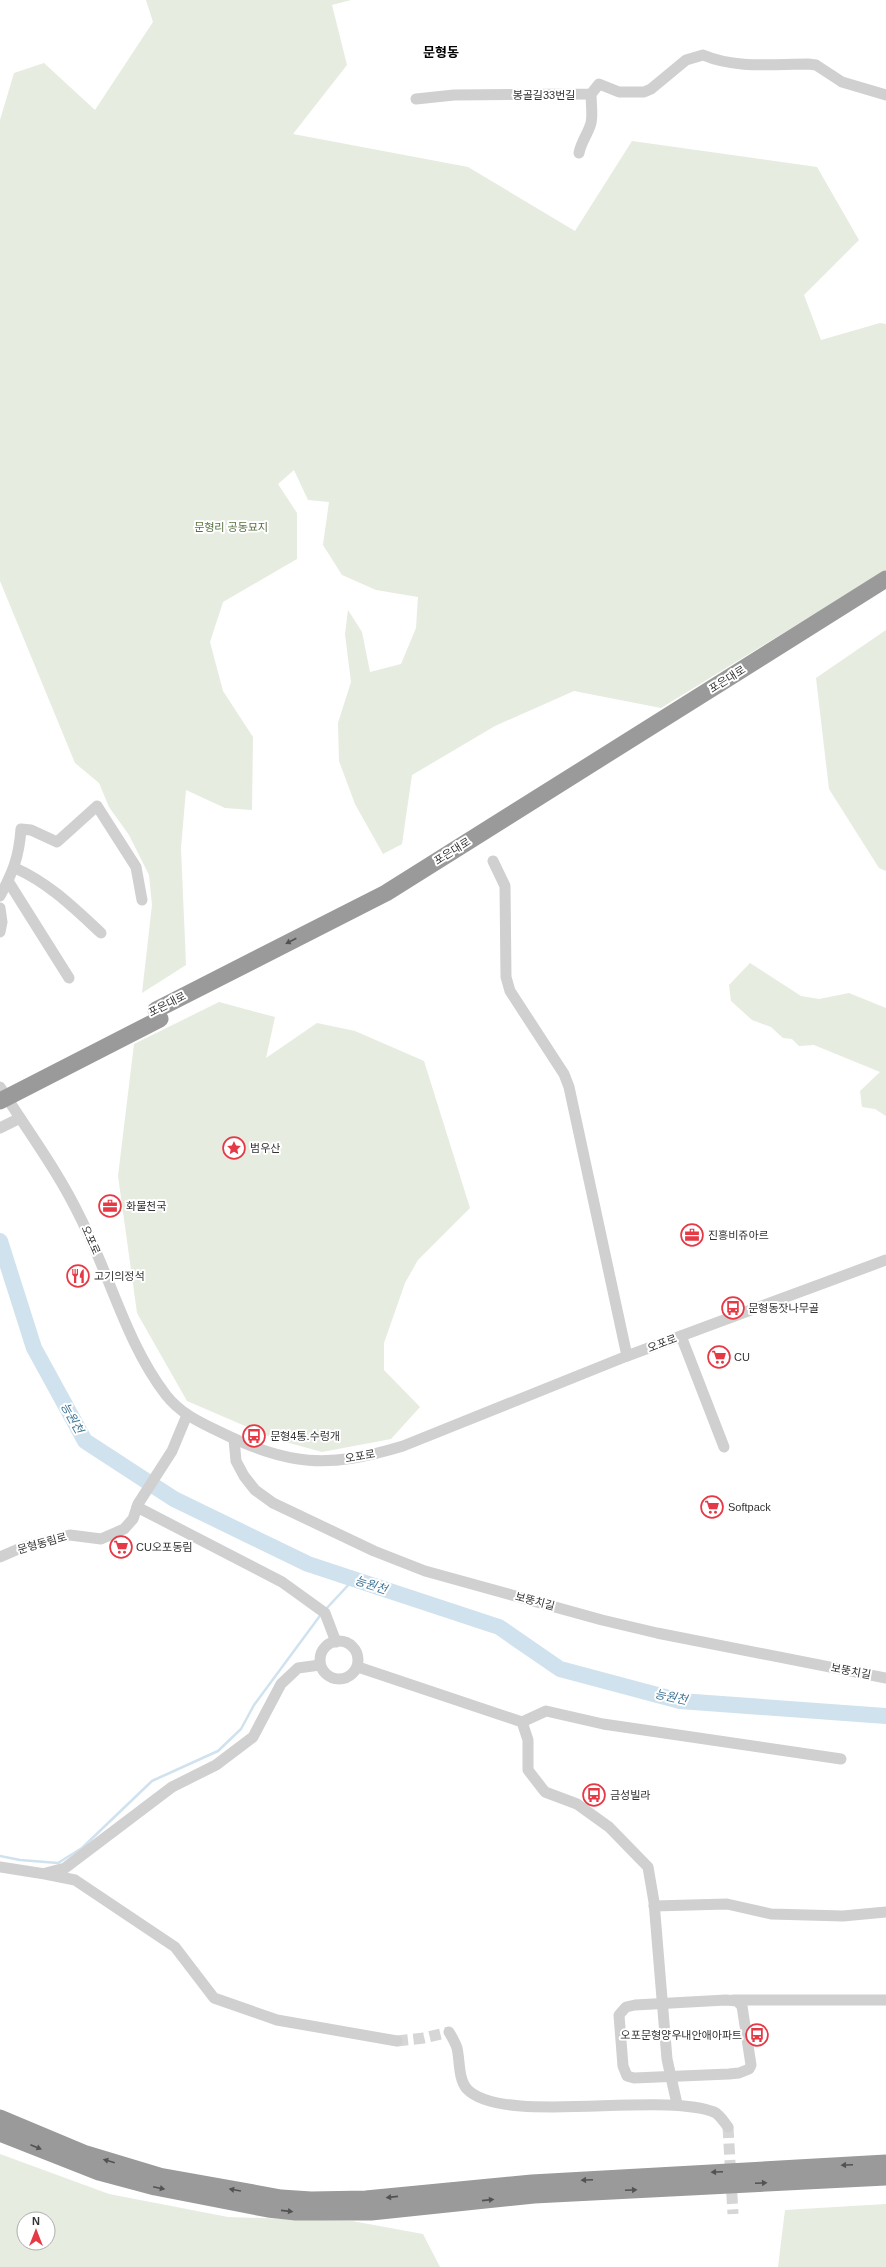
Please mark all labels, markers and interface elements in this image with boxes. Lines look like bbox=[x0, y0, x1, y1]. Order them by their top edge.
district label: 문형동 bbox=[423, 45, 459, 60]
street label: 봉골길33번길 bbox=[513, 89, 575, 101]
park label: 문형리 공동묘지 bbox=[194, 521, 268, 533]
street label: 포은대로 bbox=[707, 663, 747, 695]
street label: 포은대로 bbox=[432, 835, 472, 867]
one-way arrow bbox=[285, 937, 296, 944]
street label: 포은대로 bbox=[146, 989, 188, 1019]
place icon: 범우산 bbox=[221, 1135, 247, 1161]
place label: 범우산 bbox=[250, 1142, 280, 1154]
office icon: 화물천국 bbox=[97, 1193, 123, 1219]
place label: 화물천국 bbox=[126, 1200, 166, 1212]
office icon: 진흥비쥬아르 bbox=[679, 1222, 705, 1248]
street label: 오포로 bbox=[79, 1224, 103, 1256]
place label: 진흥비쥬아르 bbox=[708, 1229, 769, 1241]
restaurant icon: 고기의정석 bbox=[65, 1263, 91, 1289]
place label: 고기의정석 bbox=[94, 1270, 145, 1282]
bus stop icon: 문형동잣나무골 bbox=[720, 1295, 746, 1321]
place label: 문형동잣나무골 bbox=[748, 1302, 819, 1314]
street label: 오포로 bbox=[646, 1332, 678, 1354]
supermarket icon: CU bbox=[706, 1344, 732, 1370]
place label: CU bbox=[734, 1351, 750, 1363]
water label: 능원천 bbox=[58, 1400, 87, 1438]
bus stop icon: 문형4통.수렁개 bbox=[241, 1423, 267, 1449]
place label: 문형4통.수렁개 bbox=[270, 1430, 340, 1442]
street label: 오포로 bbox=[344, 1447, 376, 1465]
supermarket icon: Softpack bbox=[699, 1494, 725, 1520]
place label: Softpack bbox=[728, 1501, 771, 1513]
street label: 문형동림로 bbox=[16, 1530, 68, 1556]
supermarket icon: CU오포동림 bbox=[108, 1534, 134, 1560]
place label: CU오포동림 bbox=[136, 1541, 192, 1553]
water label: 능원천 bbox=[353, 1573, 391, 1597]
street label: 보뚱치길 bbox=[514, 1590, 556, 1612]
street label: 보뚱치길 bbox=[830, 1661, 872, 1681]
water label: 능원천 bbox=[653, 1687, 691, 1708]
bus stop icon: 금성빌라 bbox=[581, 1782, 607, 1808]
place label: 금성빌라 bbox=[610, 1789, 650, 1801]
bus stop icon: 오포문형양우내안애아파트 bbox=[744, 2022, 770, 2048]
place label: 오포문형양우내안애아파트 bbox=[621, 2029, 742, 2041]
one-way arrow bbox=[30, 2144, 42, 2151]
one-way arrow bbox=[102, 2158, 114, 2164]
one-way arrow bbox=[840, 2162, 853, 2168]
one-way arrow bbox=[711, 2169, 723, 2176]
one-way arrow bbox=[581, 2176, 593, 2183]
one-way arrow bbox=[755, 2180, 768, 2186]
one-way arrow bbox=[153, 2185, 165, 2191]
one-way arrow bbox=[625, 2186, 637, 2193]
one-way arrow bbox=[229, 2187, 241, 2193]
one-way arrow bbox=[386, 2193, 398, 2200]
one-way arrow bbox=[482, 2196, 494, 2203]
one-way arrow bbox=[281, 2208, 293, 2215]
north arrow bbox=[16, 2211, 56, 2251]
text: N bbox=[32, 2215, 40, 2227]

